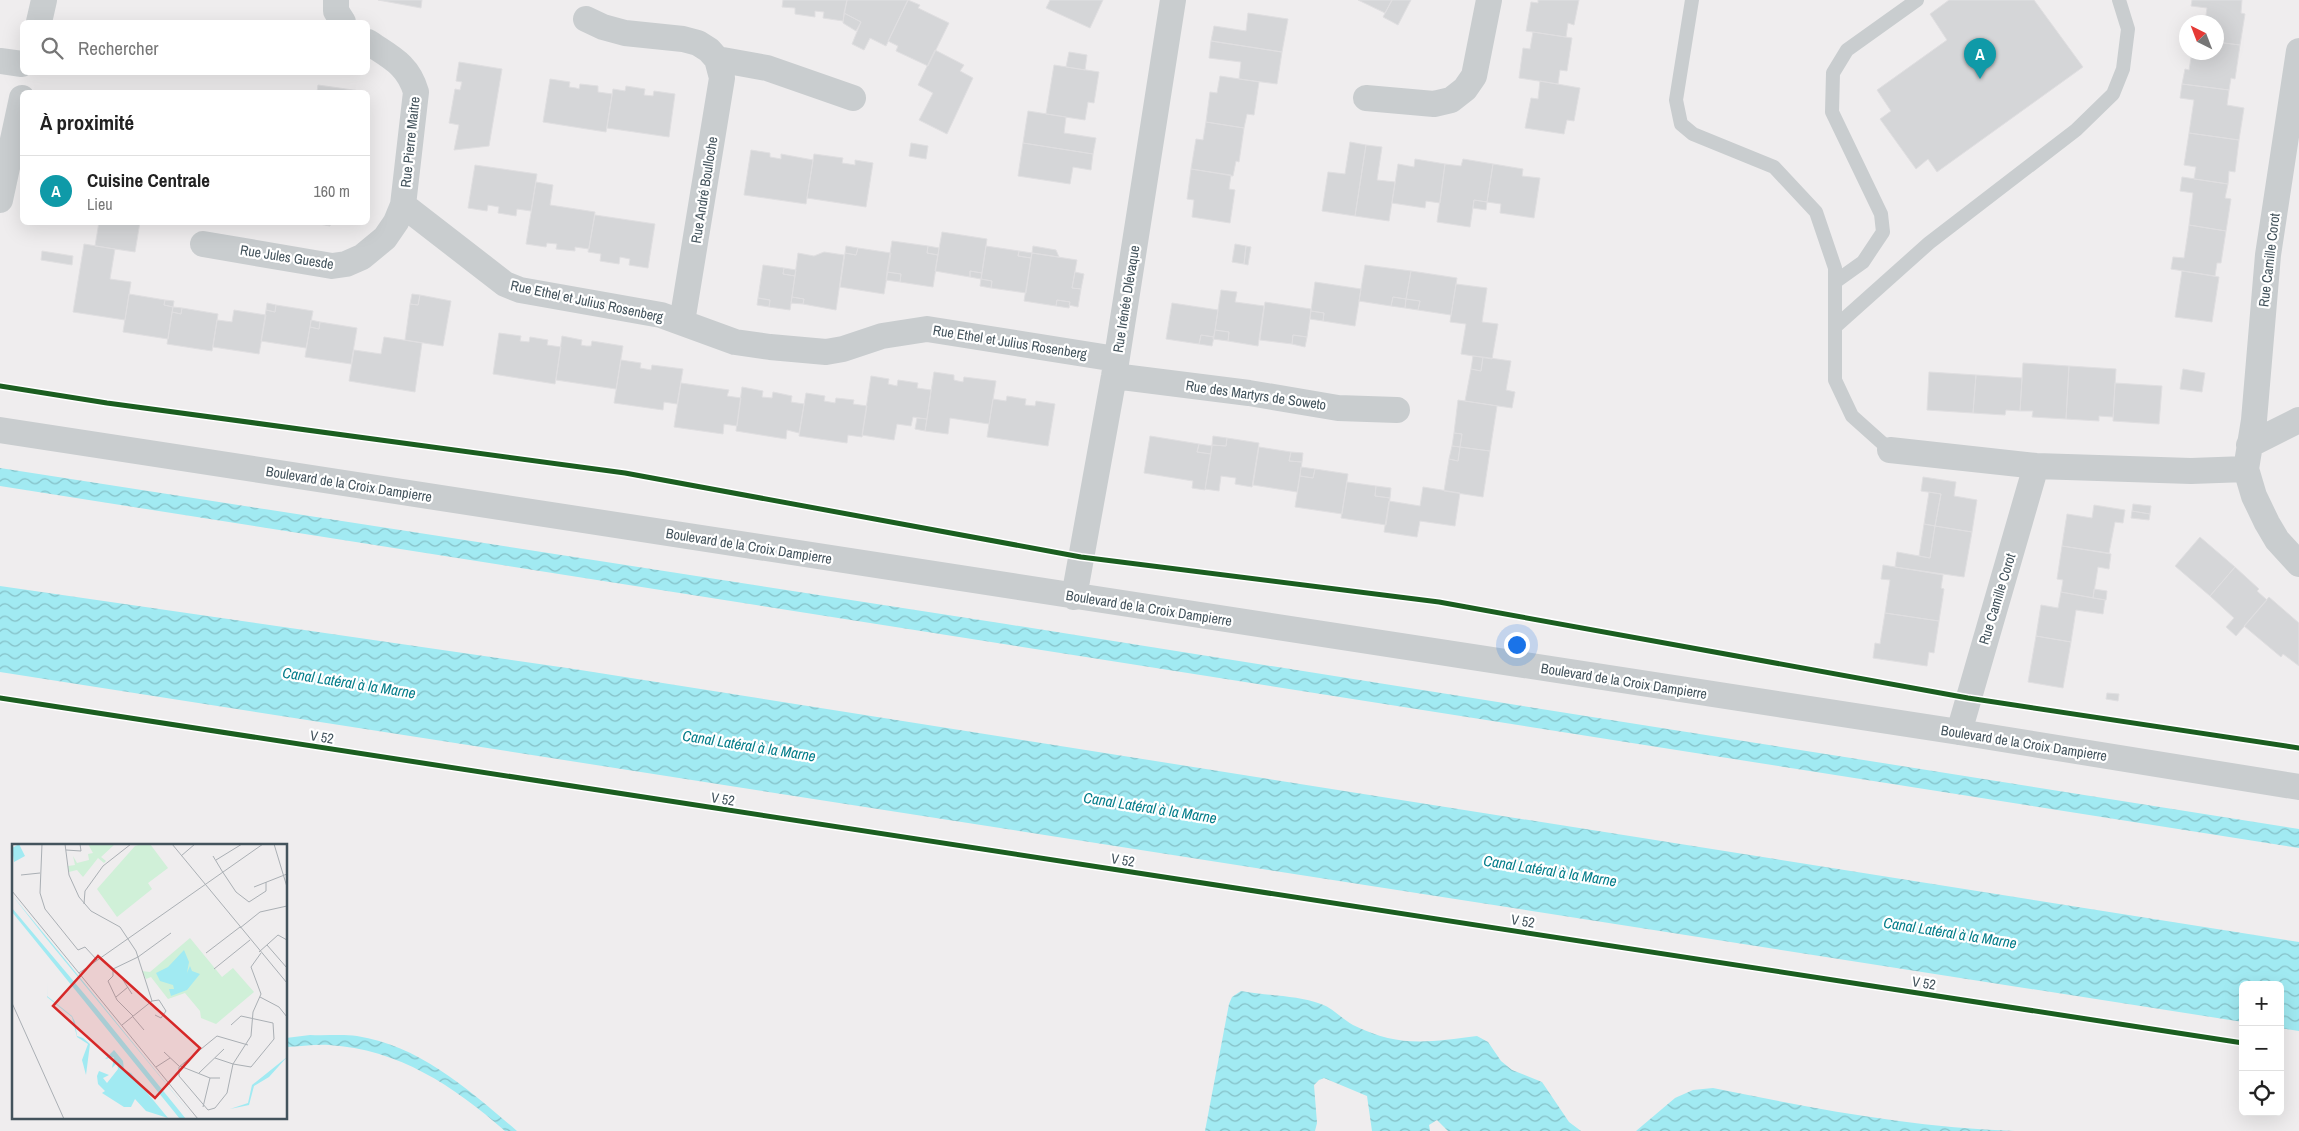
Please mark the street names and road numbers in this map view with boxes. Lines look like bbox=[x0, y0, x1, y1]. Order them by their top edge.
street label: Rue Pierre Maitre bbox=[396, 96, 424, 188]
street label: Rue André Boulloche bbox=[687, 135, 721, 245]
street label: Rue Camille Corot bbox=[2254, 212, 2284, 308]
street label: Rue Jules Guesde bbox=[239, 241, 335, 273]
street label: Rue Irénée Dlévaque bbox=[1109, 244, 1143, 354]
street label: Rue Ethel et Julius Rosenberg bbox=[509, 276, 666, 326]
street label: Rue Ethel et Julius Rosenberg bbox=[932, 321, 1089, 363]
street label: Rue des Martyrs de Soweto bbox=[1185, 376, 1327, 414]
street label: Boulevard de la Croix Dampierre bbox=[265, 462, 433, 506]
street label: Boulevard de la Croix Dampierre bbox=[665, 524, 833, 568]
street label: Rue Camille Corot bbox=[1975, 551, 2019, 647]
street label: Boulevard de la Croix Dampierre bbox=[1065, 586, 1233, 630]
street label: Boulevard de la Croix Dampierre bbox=[1540, 659, 1708, 703]
street label: Boulevard de la Croix Dampierre bbox=[1940, 721, 2108, 765]
street label: V 52 bbox=[309, 726, 335, 748]
street label: V 52 bbox=[710, 788, 736, 810]
street label: V 52 bbox=[1110, 849, 1136, 871]
street label: V 52 bbox=[1510, 910, 1536, 932]
street label: V 52 bbox=[1911, 972, 1937, 994]

